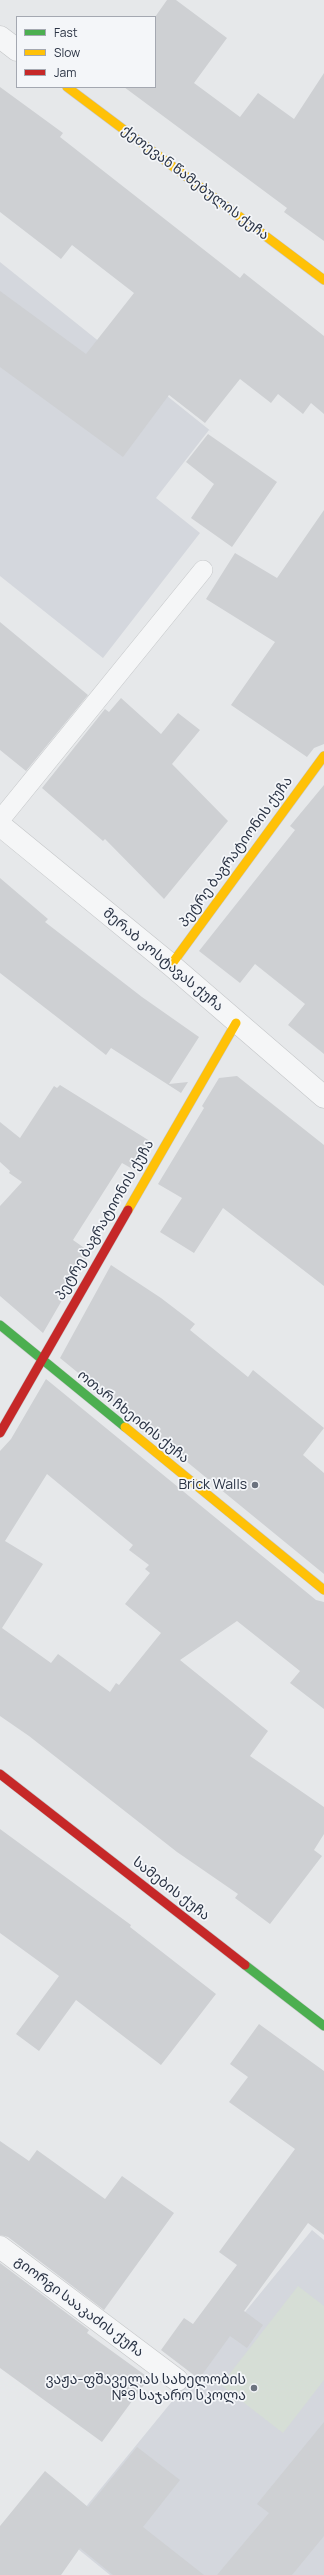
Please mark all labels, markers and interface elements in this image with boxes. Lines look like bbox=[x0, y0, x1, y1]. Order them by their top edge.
legend bbox=[16, 16, 156, 88]
text: Fast bbox=[54, 24, 78, 41]
text: Slow bbox=[54, 44, 80, 61]
text: Jam bbox=[54, 64, 76, 81]
street label: ქეთევან წამებულის ქუჩა bbox=[118, 122, 272, 244]
street label: პეტრე ბაგრატიონის ქუჩა bbox=[176, 773, 296, 931]
street label: მერაბ კოსტავას ქუჩა bbox=[99, 905, 227, 1015]
street label: პეტრე ბაგრატიონის ქუჩა bbox=[52, 1137, 158, 1303]
street label: ოთარ ჩხეიძის ქუჩა bbox=[74, 1367, 192, 1467]
place label: Brick Walls bbox=[178, 1477, 247, 1493]
marker: Brick Walls bbox=[250, 1480, 260, 1490]
street label: სამების ქუჩა bbox=[129, 1854, 213, 1924]
street label: გიორგი სააკაძის ქუჩა bbox=[11, 2253, 147, 2361]
place label: ვაჟა-ფშაველას სახელობის №9 საჯარო სკოლა bbox=[46, 2372, 246, 2404]
marker: ვაჟა-ფშაველას სახელობის №9 საჯარო სკოლა bbox=[249, 2383, 259, 2393]

